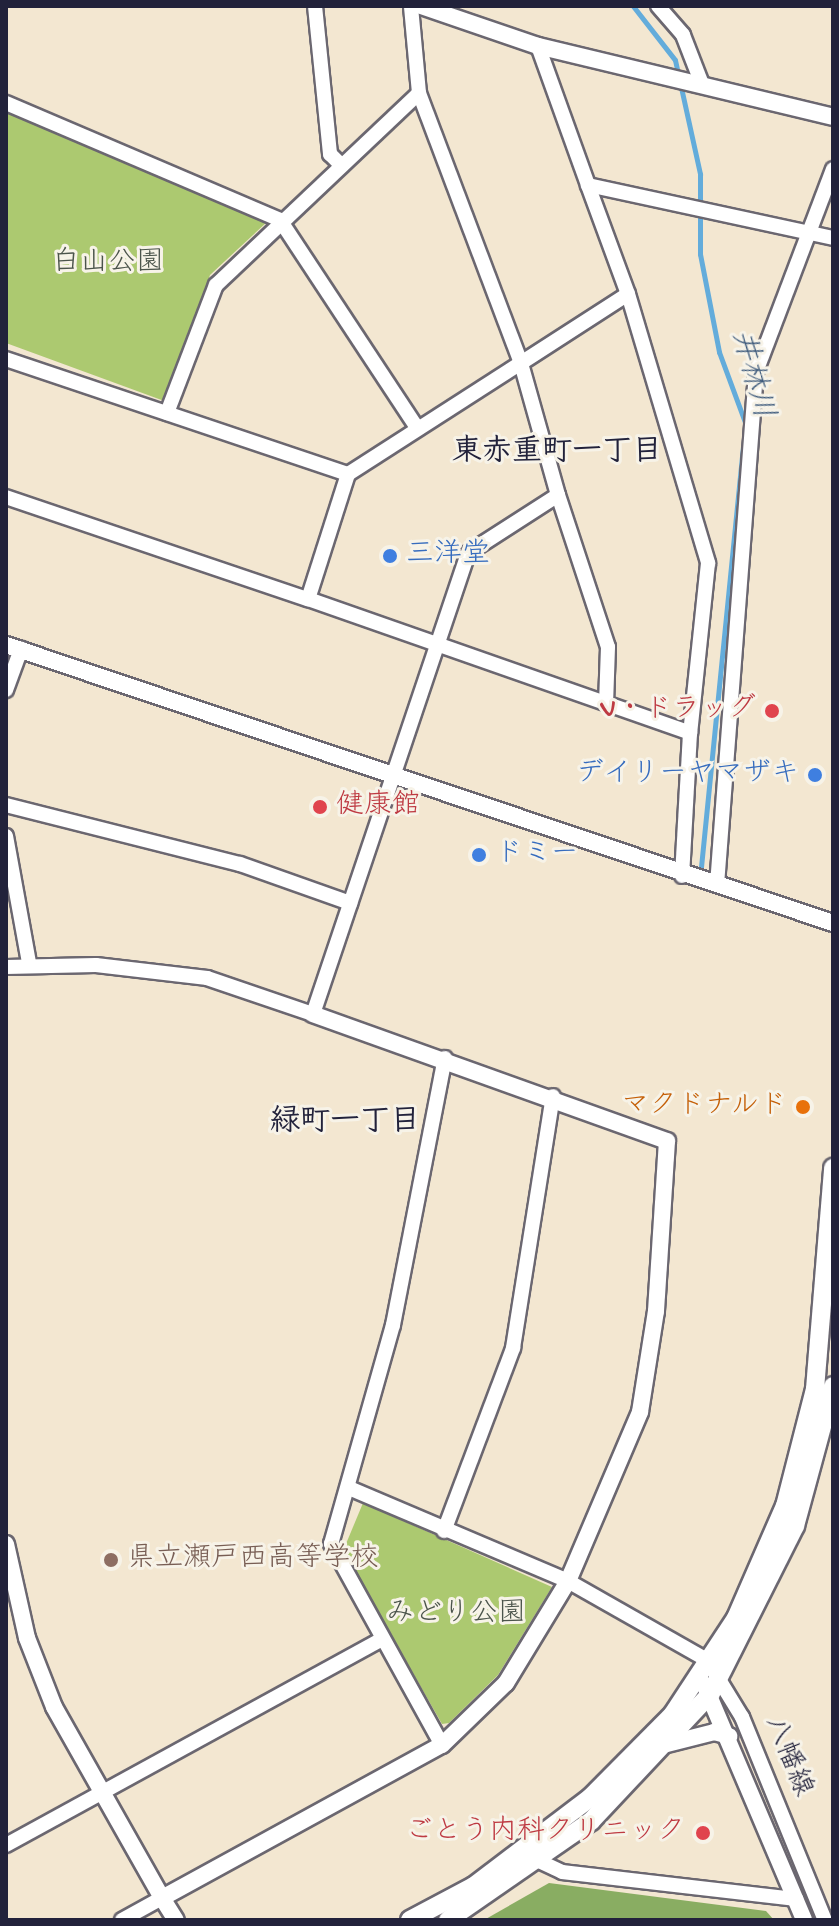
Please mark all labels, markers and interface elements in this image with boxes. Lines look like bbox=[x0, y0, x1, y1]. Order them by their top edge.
park label: 白山公園 bbox=[52, 247, 164, 281]
water label: 井林川 bbox=[721, 327, 779, 423]
district label: 東赤重町一丁目 bbox=[452, 436, 662, 472]
place label: 三洋堂 bbox=[406, 539, 490, 573]
marker: 三洋堂 bbox=[381, 547, 399, 565]
place label: V・ドラッグ bbox=[600, 694, 756, 728]
marker: V・ドラッグ bbox=[763, 702, 781, 720]
place label: デイリーヤマザキ bbox=[575, 758, 799, 792]
marker: デイリーヤマザキ bbox=[806, 766, 824, 784]
place label: 健康館 bbox=[336, 790, 420, 824]
marker: 健康館 bbox=[311, 798, 329, 816]
place label: ドミー bbox=[495, 838, 578, 872]
marker: ドミー bbox=[470, 846, 488, 864]
place label: マクドナルド bbox=[619, 1090, 787, 1124]
marker: マクドナルド bbox=[794, 1098, 812, 1116]
district label: 緑町一丁目 bbox=[270, 1106, 420, 1142]
place label: 県立瀬戸西高等学校 bbox=[127, 1543, 379, 1577]
marker: 県立瀬戸西高等学校 bbox=[102, 1551, 120, 1569]
park label: みどり公園 bbox=[386, 1598, 526, 1632]
street label: 八幡線 bbox=[756, 1712, 818, 1802]
place label: ごとう内科クリニック bbox=[405, 1816, 685, 1850]
marker: ごとう内科クリニック bbox=[692, 1822, 714, 1844]

